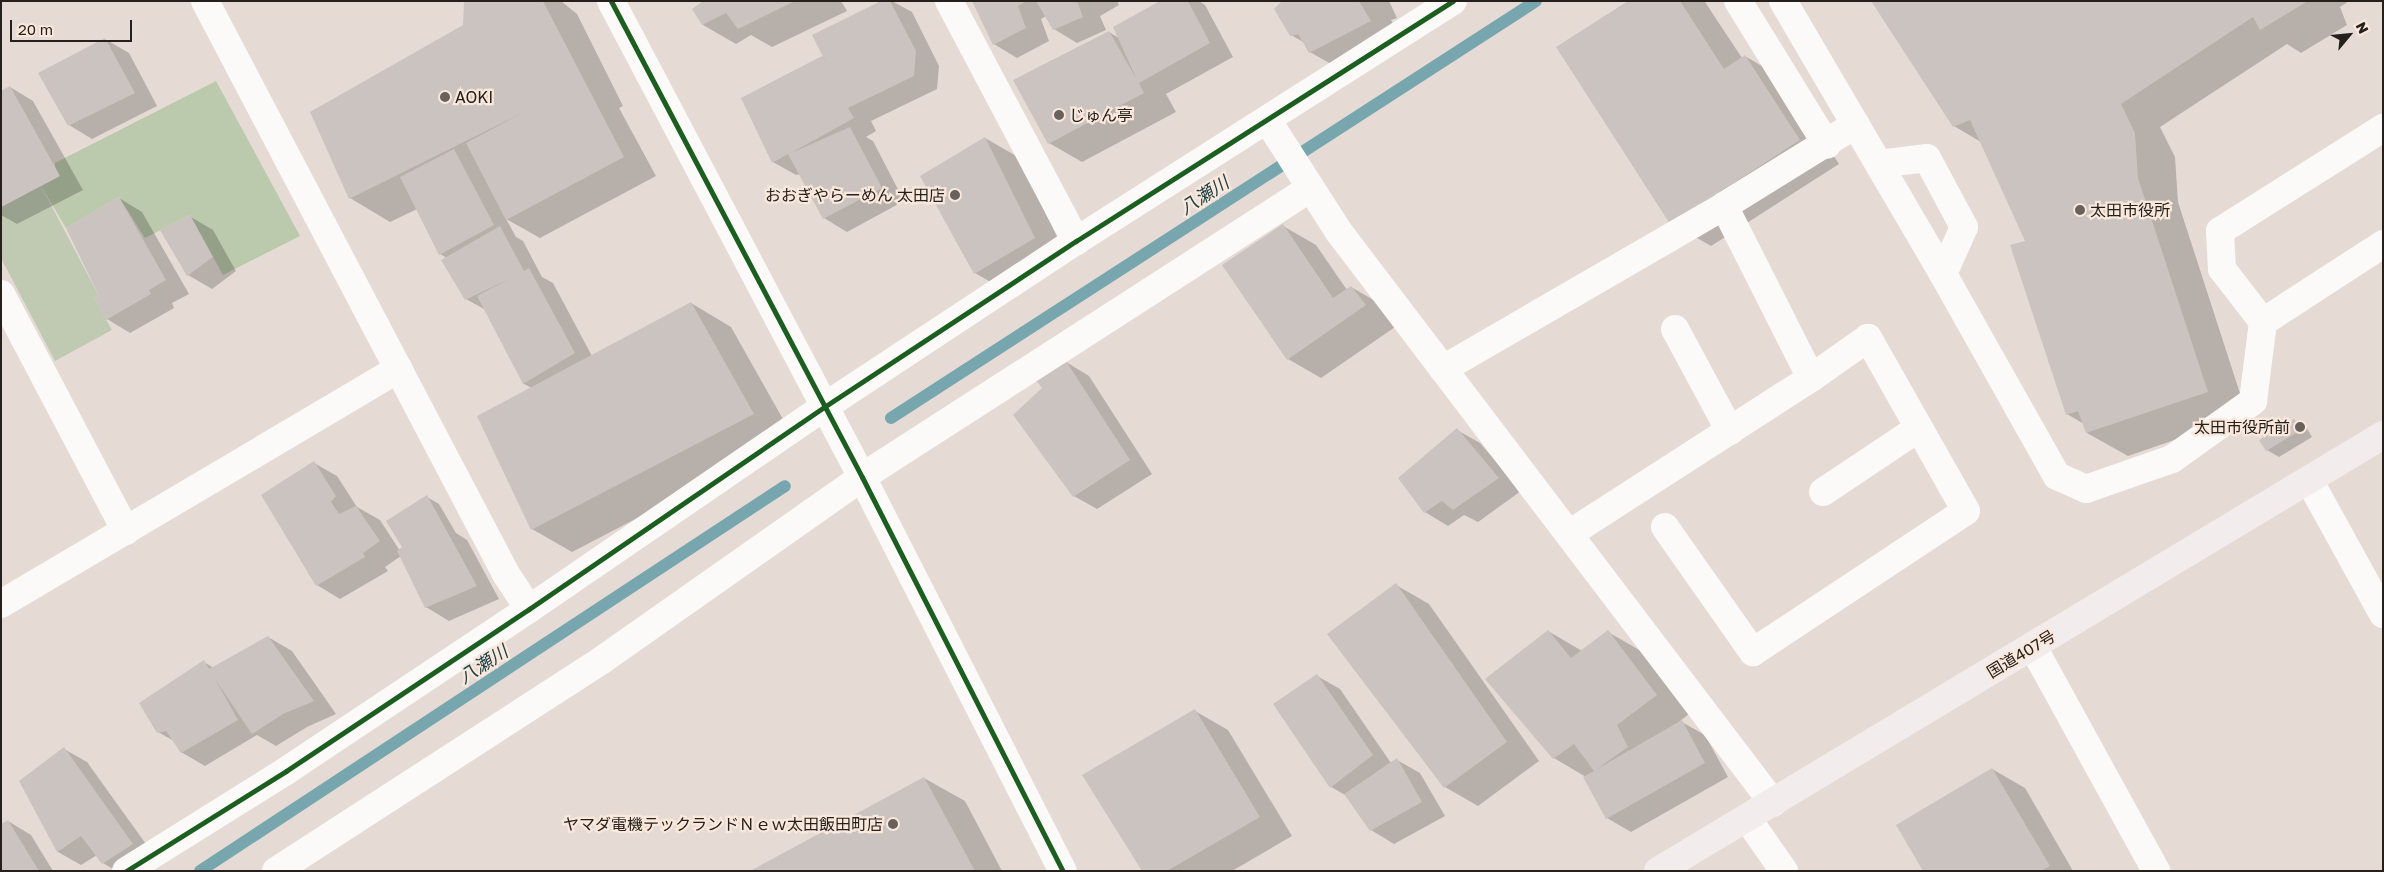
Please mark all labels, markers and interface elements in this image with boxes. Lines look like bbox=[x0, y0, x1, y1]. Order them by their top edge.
scale bar bbox=[12, 10, 135, 42]
north arrow bbox=[2324, 10, 2374, 60]
text: N bbox=[2353, 19, 2373, 36]
text: 20 m bbox=[18, 20, 53, 38]
place label: AOKI bbox=[455, 87, 493, 107]
marker: AOKI bbox=[439, 91, 451, 103]
place label: じゅん亭 bbox=[1069, 105, 1133, 125]
marker: じゅん亭 bbox=[1053, 109, 1065, 121]
water label: 八瀬川 bbox=[1175, 171, 1233, 219]
place label: おおぎやらーめん 太田店 bbox=[765, 185, 945, 205]
marker: おおぎやらーめん 太田店 bbox=[949, 189, 961, 201]
place label: 太田市役所 bbox=[2090, 200, 2170, 220]
marker: 太田市役所 bbox=[2074, 204, 2086, 216]
place label: 太田市役所前 bbox=[2194, 417, 2290, 437]
marker: 太田市役所前 bbox=[2294, 421, 2306, 433]
street label: 国道407号 bbox=[1983, 626, 2059, 682]
water label: 八瀬川 bbox=[454, 640, 512, 688]
place label: ヤマダ電機テックランドＮｅｗ太田飯田町店 bbox=[563, 814, 883, 834]
marker: ヤマダ電機テックランドＮｅｗ太田飯田町店 bbox=[887, 818, 899, 830]

